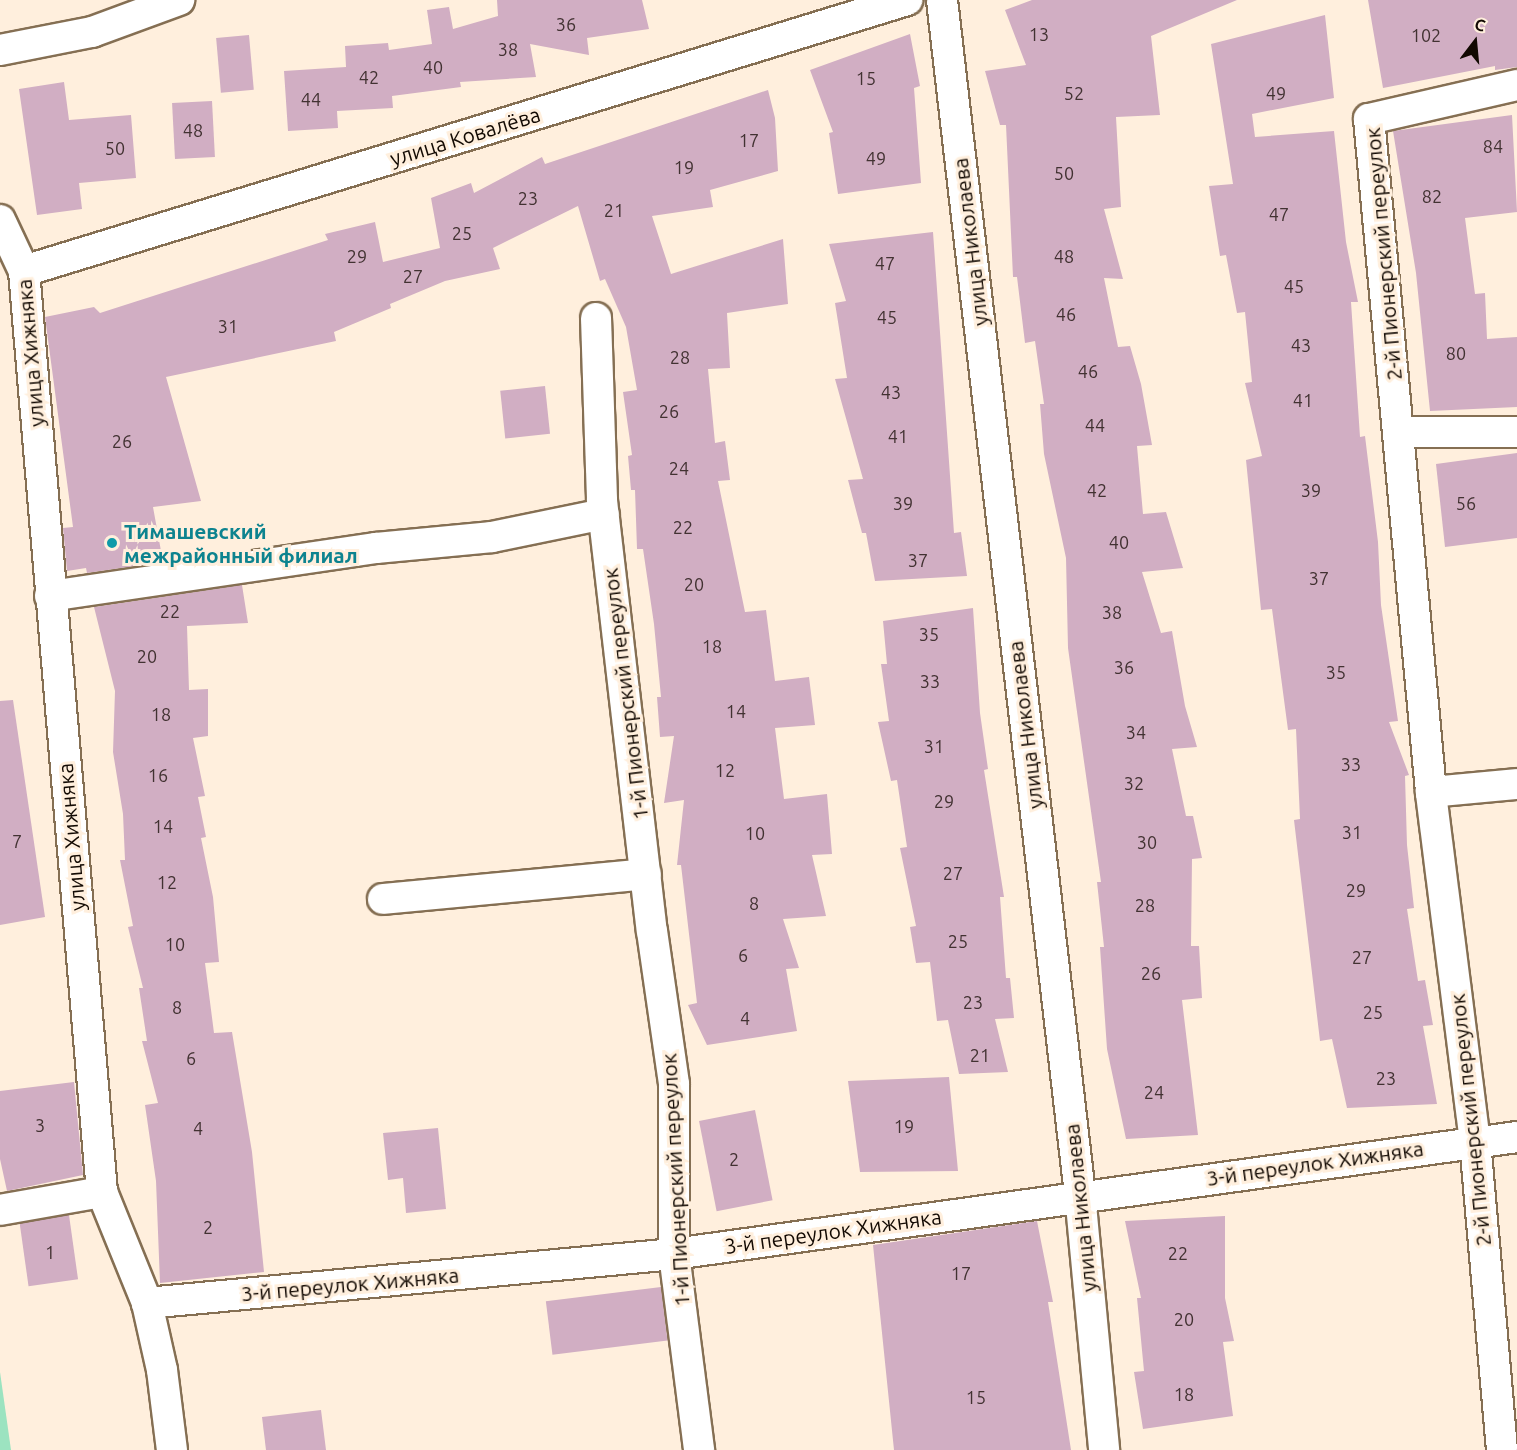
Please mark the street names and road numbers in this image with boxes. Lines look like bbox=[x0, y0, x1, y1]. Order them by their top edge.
street label: улица Ковалёва bbox=[387, 101, 543, 171]
street label: 2-й Пионерский переулок bbox=[1359, 127, 1407, 381]
street label: улица Николаева bbox=[947, 157, 993, 327]
street label: улица Хижняка bbox=[11, 278, 49, 428]
street label: 1-й Пионерский переулок bbox=[597, 567, 653, 821]
street label: улица Николаева bbox=[1002, 640, 1048, 810]
street label: улица Хижняка bbox=[52, 762, 90, 912]
street label: 2-й Пионерский переулок bbox=[1444, 993, 1496, 1247]
street label: 1-й Пионерский переулок bbox=[656, 1053, 694, 1307]
street label: улица Николаева bbox=[1059, 1123, 1101, 1293]
street label: 3-й переулок Хижняка bbox=[1205, 1135, 1425, 1191]
street label: 3-й переулок Хижняка bbox=[723, 1203, 943, 1259]
street label: 3-й переулок Хижняка bbox=[240, 1262, 460, 1306]

